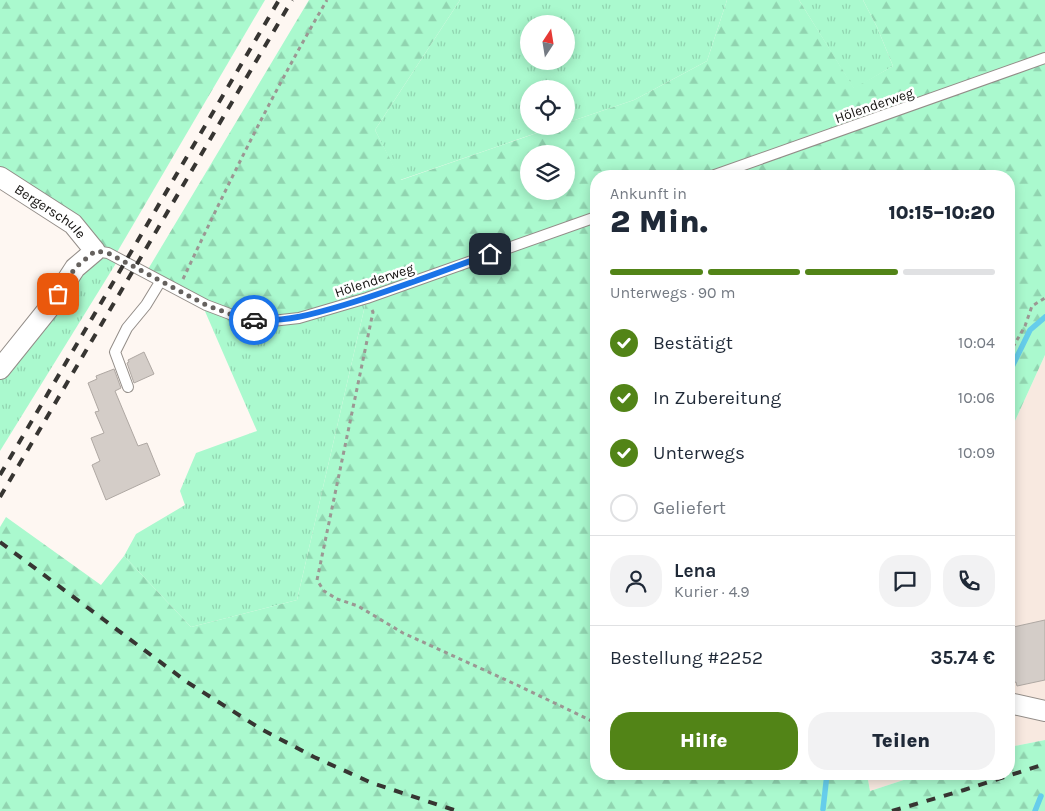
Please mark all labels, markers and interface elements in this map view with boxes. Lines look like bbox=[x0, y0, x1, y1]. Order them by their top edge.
north arrow bbox=[520, 15, 575, 70]
map controls bbox=[520, 15, 575, 200]
button: locate bbox=[520, 80, 575, 135]
street label: Hölenderweg bbox=[832, 84, 916, 127]
button: layers bbox=[520, 145, 575, 200]
street label: Bergerschule bbox=[11, 181, 89, 242]
text: Ankunft in bbox=[610, 184, 687, 203]
text: 10:15–10:20 bbox=[888, 202, 995, 224]
text: 2 Min. bbox=[610, 203, 708, 240]
pin bbox=[469, 233, 511, 275]
icon: home bbox=[476, 240, 504, 268]
street label: Hölenderweg bbox=[332, 260, 416, 301]
pin bbox=[37, 273, 79, 315]
icon: bag bbox=[44, 280, 72, 308]
text: Unterwegs · 90 m bbox=[610, 283, 735, 302]
courier bbox=[229, 295, 279, 345]
icon: car bbox=[240, 306, 268, 334]
icon: check bbox=[610, 329, 638, 357]
text: Bestätigt bbox=[653, 332, 733, 354]
text: 10:04 bbox=[958, 333, 995, 352]
icon: check bbox=[610, 384, 638, 412]
text: In Zubereitung bbox=[653, 387, 781, 409]
text: 10:06 bbox=[958, 388, 995, 407]
icon: check bbox=[610, 439, 638, 467]
text: Unterwegs bbox=[653, 442, 745, 464]
text: 10:09 bbox=[958, 443, 995, 462]
text: Geliefert bbox=[653, 497, 726, 519]
button: person bbox=[610, 555, 662, 607]
button: chat bbox=[879, 555, 931, 607]
button: phone bbox=[943, 555, 995, 607]
text: Lena bbox=[674, 560, 716, 582]
text: Kurier · 4.9 bbox=[674, 582, 750, 601]
text: Bestellung #2252 bbox=[610, 647, 763, 669]
text: 35.74 € bbox=[930, 647, 995, 669]
button: Hilfe bbox=[610, 712, 798, 770]
button: Teilen bbox=[808, 712, 995, 770]

